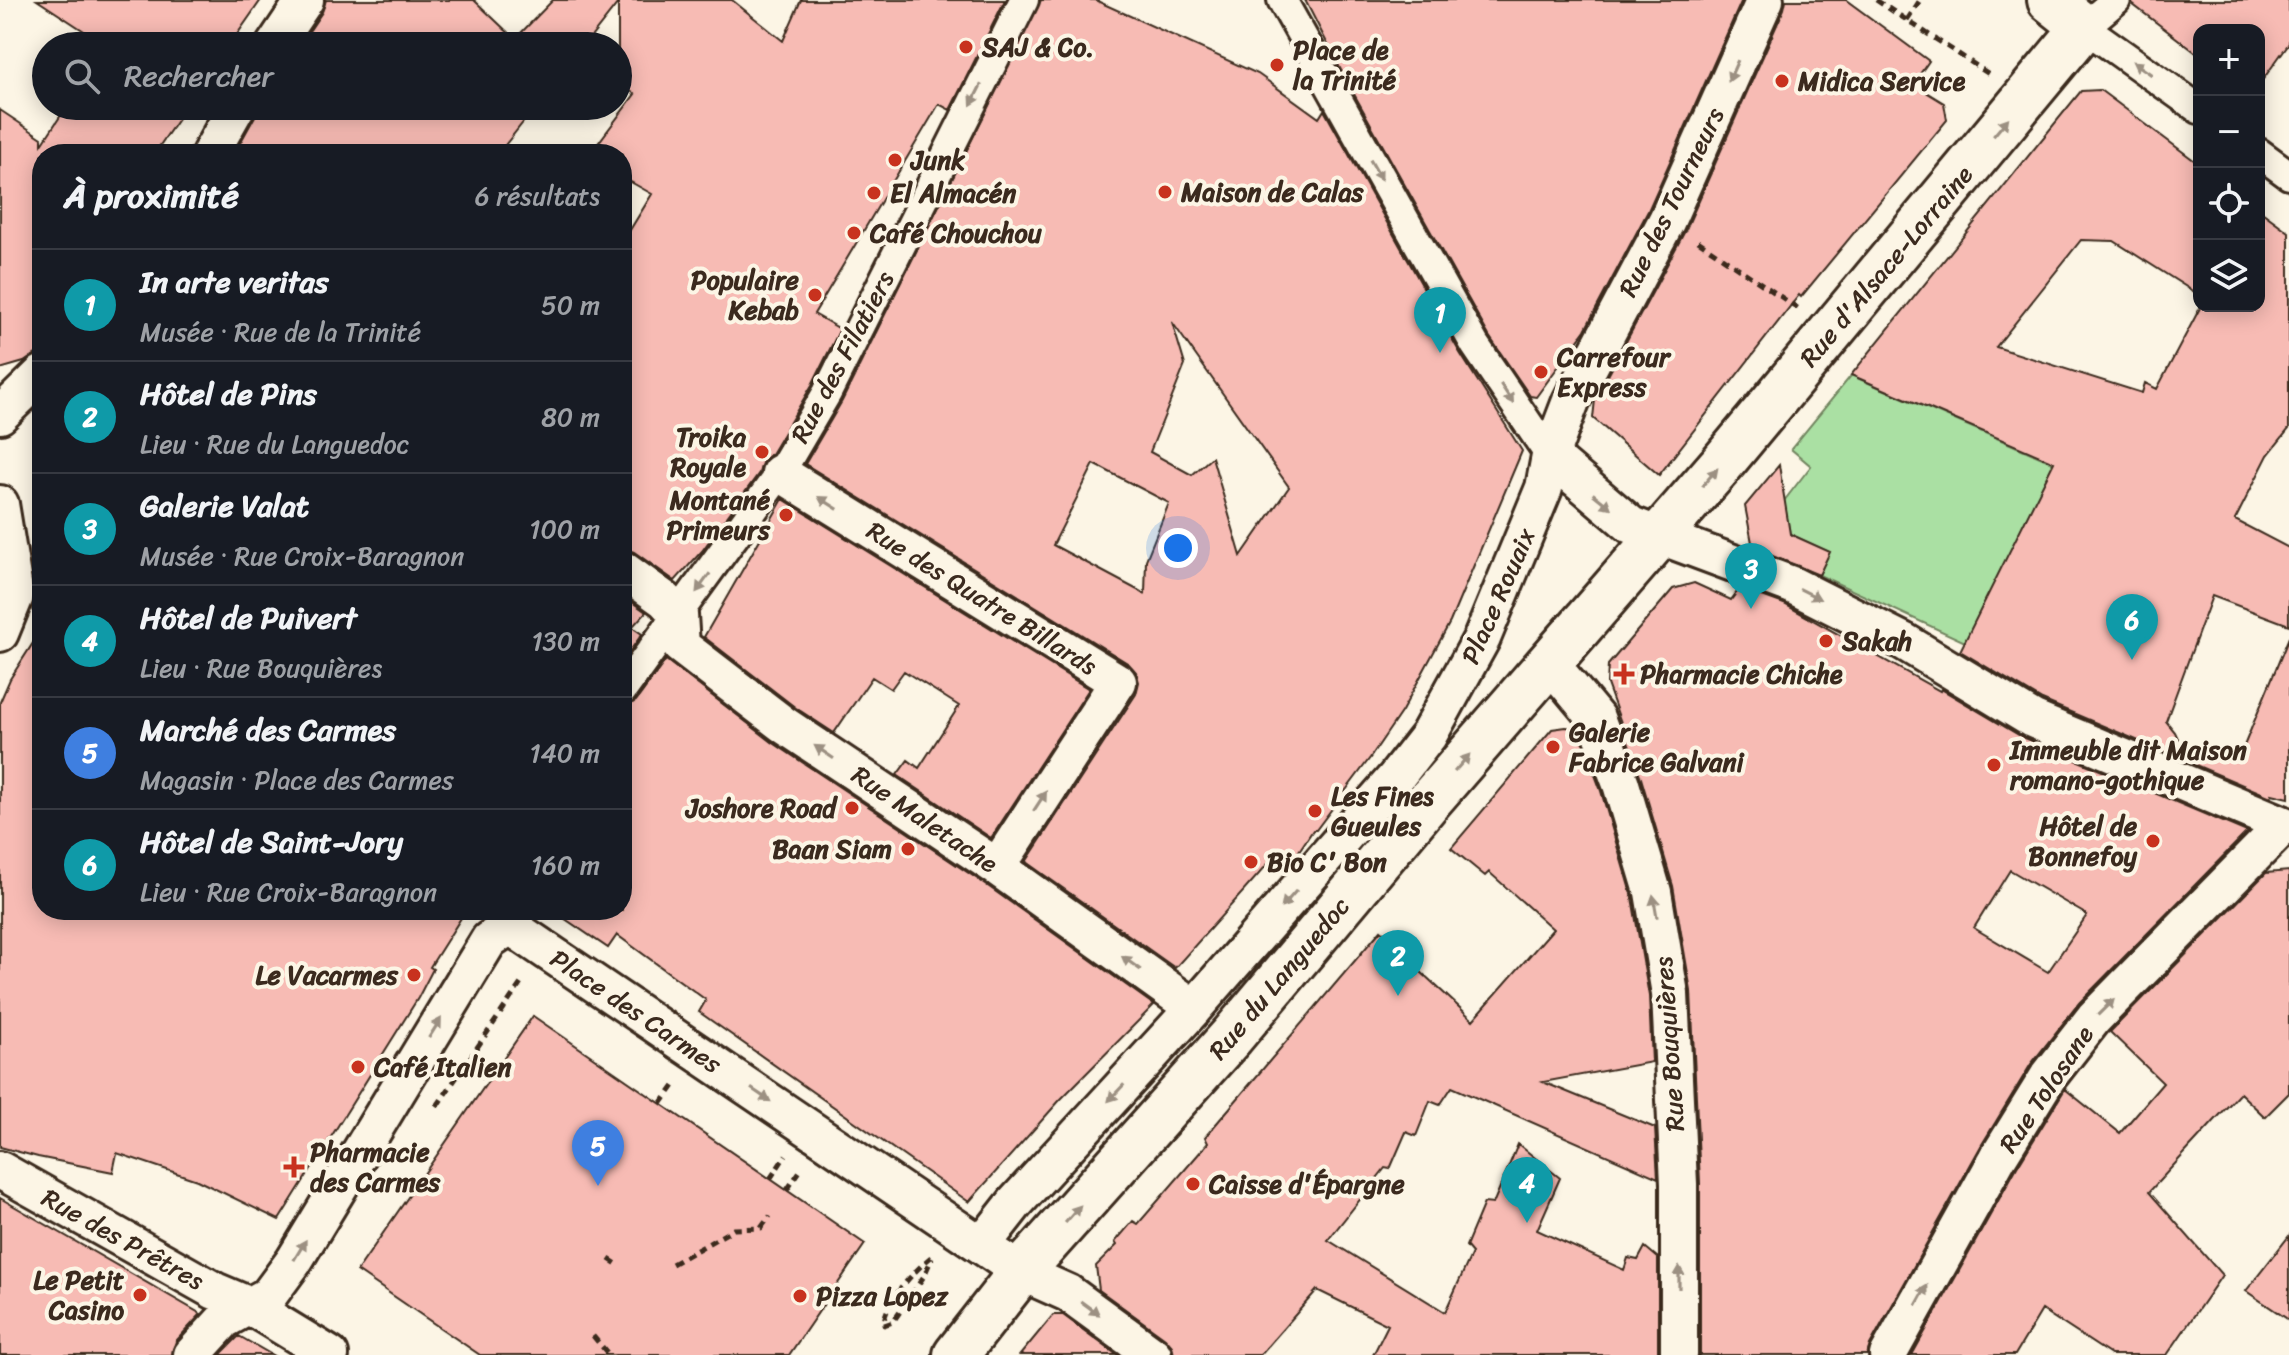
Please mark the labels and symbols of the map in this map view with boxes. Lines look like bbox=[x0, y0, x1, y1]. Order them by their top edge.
place label: SAJ & Co. bbox=[981, 24, 1094, 70]
place label: Place de la Trinité bbox=[1292, 27, 1397, 103]
marker: SAJ & Co. bbox=[957, 38, 975, 56]
marker: Place de la Trinité bbox=[1268, 56, 1286, 74]
place label: Midica Service bbox=[1797, 58, 1966, 104]
one-way arrow bbox=[1726, 60, 1740, 83]
one-way arrow bbox=[2131, 61, 2152, 76]
marker: Midica Service bbox=[1773, 72, 1791, 90]
one-way arrow bbox=[969, 83, 983, 106]
street label: Rue des Tourneurs bbox=[1605, 99, 1737, 305]
one-way arrow bbox=[1992, 117, 2009, 137]
place label: Junk bbox=[909, 137, 965, 183]
marker: Junk bbox=[886, 151, 904, 169]
street label: Rue d'Alsace-Lorraine bbox=[1787, 154, 1985, 378]
one-way arrow bbox=[1369, 159, 1383, 181]
place label: Maison de Calas bbox=[1180, 169, 1365, 215]
place label: El Almacén bbox=[890, 170, 1016, 216]
marker: Maison de Calas bbox=[1156, 183, 1174, 201]
marker: El Almacén bbox=[865, 184, 883, 202]
place label: Café Chouchou bbox=[869, 210, 1043, 256]
marker: Café Chouchou bbox=[845, 224, 863, 242]
place label: Populaire Kebab bbox=[691, 257, 800, 333]
street label: Rue des Filatiers bbox=[777, 262, 907, 452]
marker: Populaire Kebab bbox=[806, 286, 824, 304]
pin: 1 bbox=[1414, 287, 1466, 353]
place label: Carrefour Express bbox=[1556, 334, 1672, 410]
marker: Carrefour Express bbox=[1532, 363, 1550, 381]
one-way arrow bbox=[1500, 383, 1514, 405]
place label: Troika Royale bbox=[670, 414, 747, 490]
marker: Troika Royale bbox=[753, 443, 771, 461]
one-way arrow bbox=[1701, 468, 1718, 488]
place label: Montané Primeurs bbox=[666, 477, 771, 553]
one-way arrow bbox=[1591, 492, 1611, 509]
one-way arrow bbox=[817, 496, 839, 510]
marker: Montané Primeurs bbox=[777, 506, 795, 524]
street label: Rue des Quatre Billards bbox=[857, 508, 1107, 688]
street label: Place Rouaix bbox=[1447, 520, 1549, 672]
your location bbox=[1158, 528, 1198, 568]
pin: 3 bbox=[1725, 543, 1777, 609]
one-way arrow bbox=[695, 572, 711, 593]
one-way arrow bbox=[1799, 588, 1822, 601]
pin: 6 bbox=[2106, 594, 2158, 660]
place label: Sakah bbox=[1841, 618, 1912, 664]
marker: Sakah bbox=[1817, 632, 1835, 650]
place label: Pharmacie Chiche bbox=[1640, 651, 1843, 697]
marker: Pharmacie Chiche bbox=[1615, 665, 1633, 683]
place label: Galerie Fabrice Galvani bbox=[1568, 709, 1746, 785]
place label: Immeuble dit Maison romano-gothique bbox=[2008, 727, 2247, 803]
marker: Galerie Fabrice Galvani bbox=[1544, 738, 1562, 756]
one-way arrow bbox=[814, 744, 835, 759]
street label: Rue Maletache bbox=[842, 753, 1008, 886]
one-way arrow bbox=[1453, 753, 1470, 773]
marker: Immeuble dit Maison romano-gothique bbox=[1985, 756, 2003, 774]
place label: Les Fines Gueules bbox=[1331, 773, 1435, 849]
place label: Joshore Road bbox=[684, 785, 838, 831]
one-way arrow bbox=[1032, 791, 1047, 812]
marker: Joshore Road bbox=[843, 799, 861, 817]
marker: Les Fines Gueules bbox=[1306, 802, 1324, 820]
place label: Hôtel de Bonnefoy bbox=[2028, 803, 2138, 879]
place label: Baan Siam bbox=[772, 826, 892, 872]
marker: Hôtel de Bonnefoy bbox=[2144, 832, 2162, 850]
place label: Bio C' Bon bbox=[1267, 839, 1387, 885]
marker: Baan Siam bbox=[899, 840, 917, 858]
marker: Bio C' Bon bbox=[1242, 853, 1260, 871]
street label: Rue du Languedoc bbox=[1196, 886, 1362, 1070]
one-way arrow bbox=[1281, 889, 1298, 909]
one-way arrow bbox=[1648, 894, 1661, 919]
pin: 2 bbox=[1372, 930, 1424, 996]
street label: Place des Carmes bbox=[540, 936, 732, 1086]
place label: Le Vacarmes bbox=[255, 952, 399, 998]
one-way arrow bbox=[1120, 955, 1141, 971]
street label: Rue Bouquières bbox=[1640, 955, 1698, 1133]
marker: Le Vacarmes bbox=[405, 966, 423, 984]
one-way arrow bbox=[2096, 998, 2114, 1017]
street label: Rue Tolosane bbox=[1986, 1015, 2106, 1163]
one-way arrow bbox=[428, 1017, 442, 1039]
place label: Café Italien bbox=[373, 1044, 512, 1090]
marker: Café Italien bbox=[349, 1058, 367, 1076]
one-way arrow bbox=[1107, 1083, 1125, 1102]
one-way arrow bbox=[750, 1087, 771, 1102]
pin: 5 bbox=[572, 1120, 624, 1186]
place label: Pharmacie des Carmes bbox=[310, 1129, 441, 1205]
pin: 4 bbox=[1501, 1157, 1553, 1223]
marker: Pharmacie des Carmes bbox=[285, 1158, 303, 1176]
place label: Caisse d'Épargne bbox=[1208, 1161, 1405, 1207]
street label: Rue des Prêtres bbox=[33, 1175, 213, 1303]
marker: Caisse d'Épargne bbox=[1184, 1175, 1202, 1193]
one-way arrow bbox=[1064, 1205, 1081, 1225]
one-way arrow bbox=[293, 1240, 308, 1261]
place label: Le Petit Casino bbox=[33, 1257, 125, 1333]
one-way arrow bbox=[1673, 1264, 1685, 1289]
place label: Pizza Lopez bbox=[816, 1273, 949, 1319]
one-way arrow bbox=[1915, 1284, 1929, 1306]
marker: Le Petit Casino bbox=[131, 1286, 149, 1304]
marker: Pizza Lopez bbox=[791, 1287, 809, 1305]
one-way arrow bbox=[1079, 1300, 1100, 1316]

